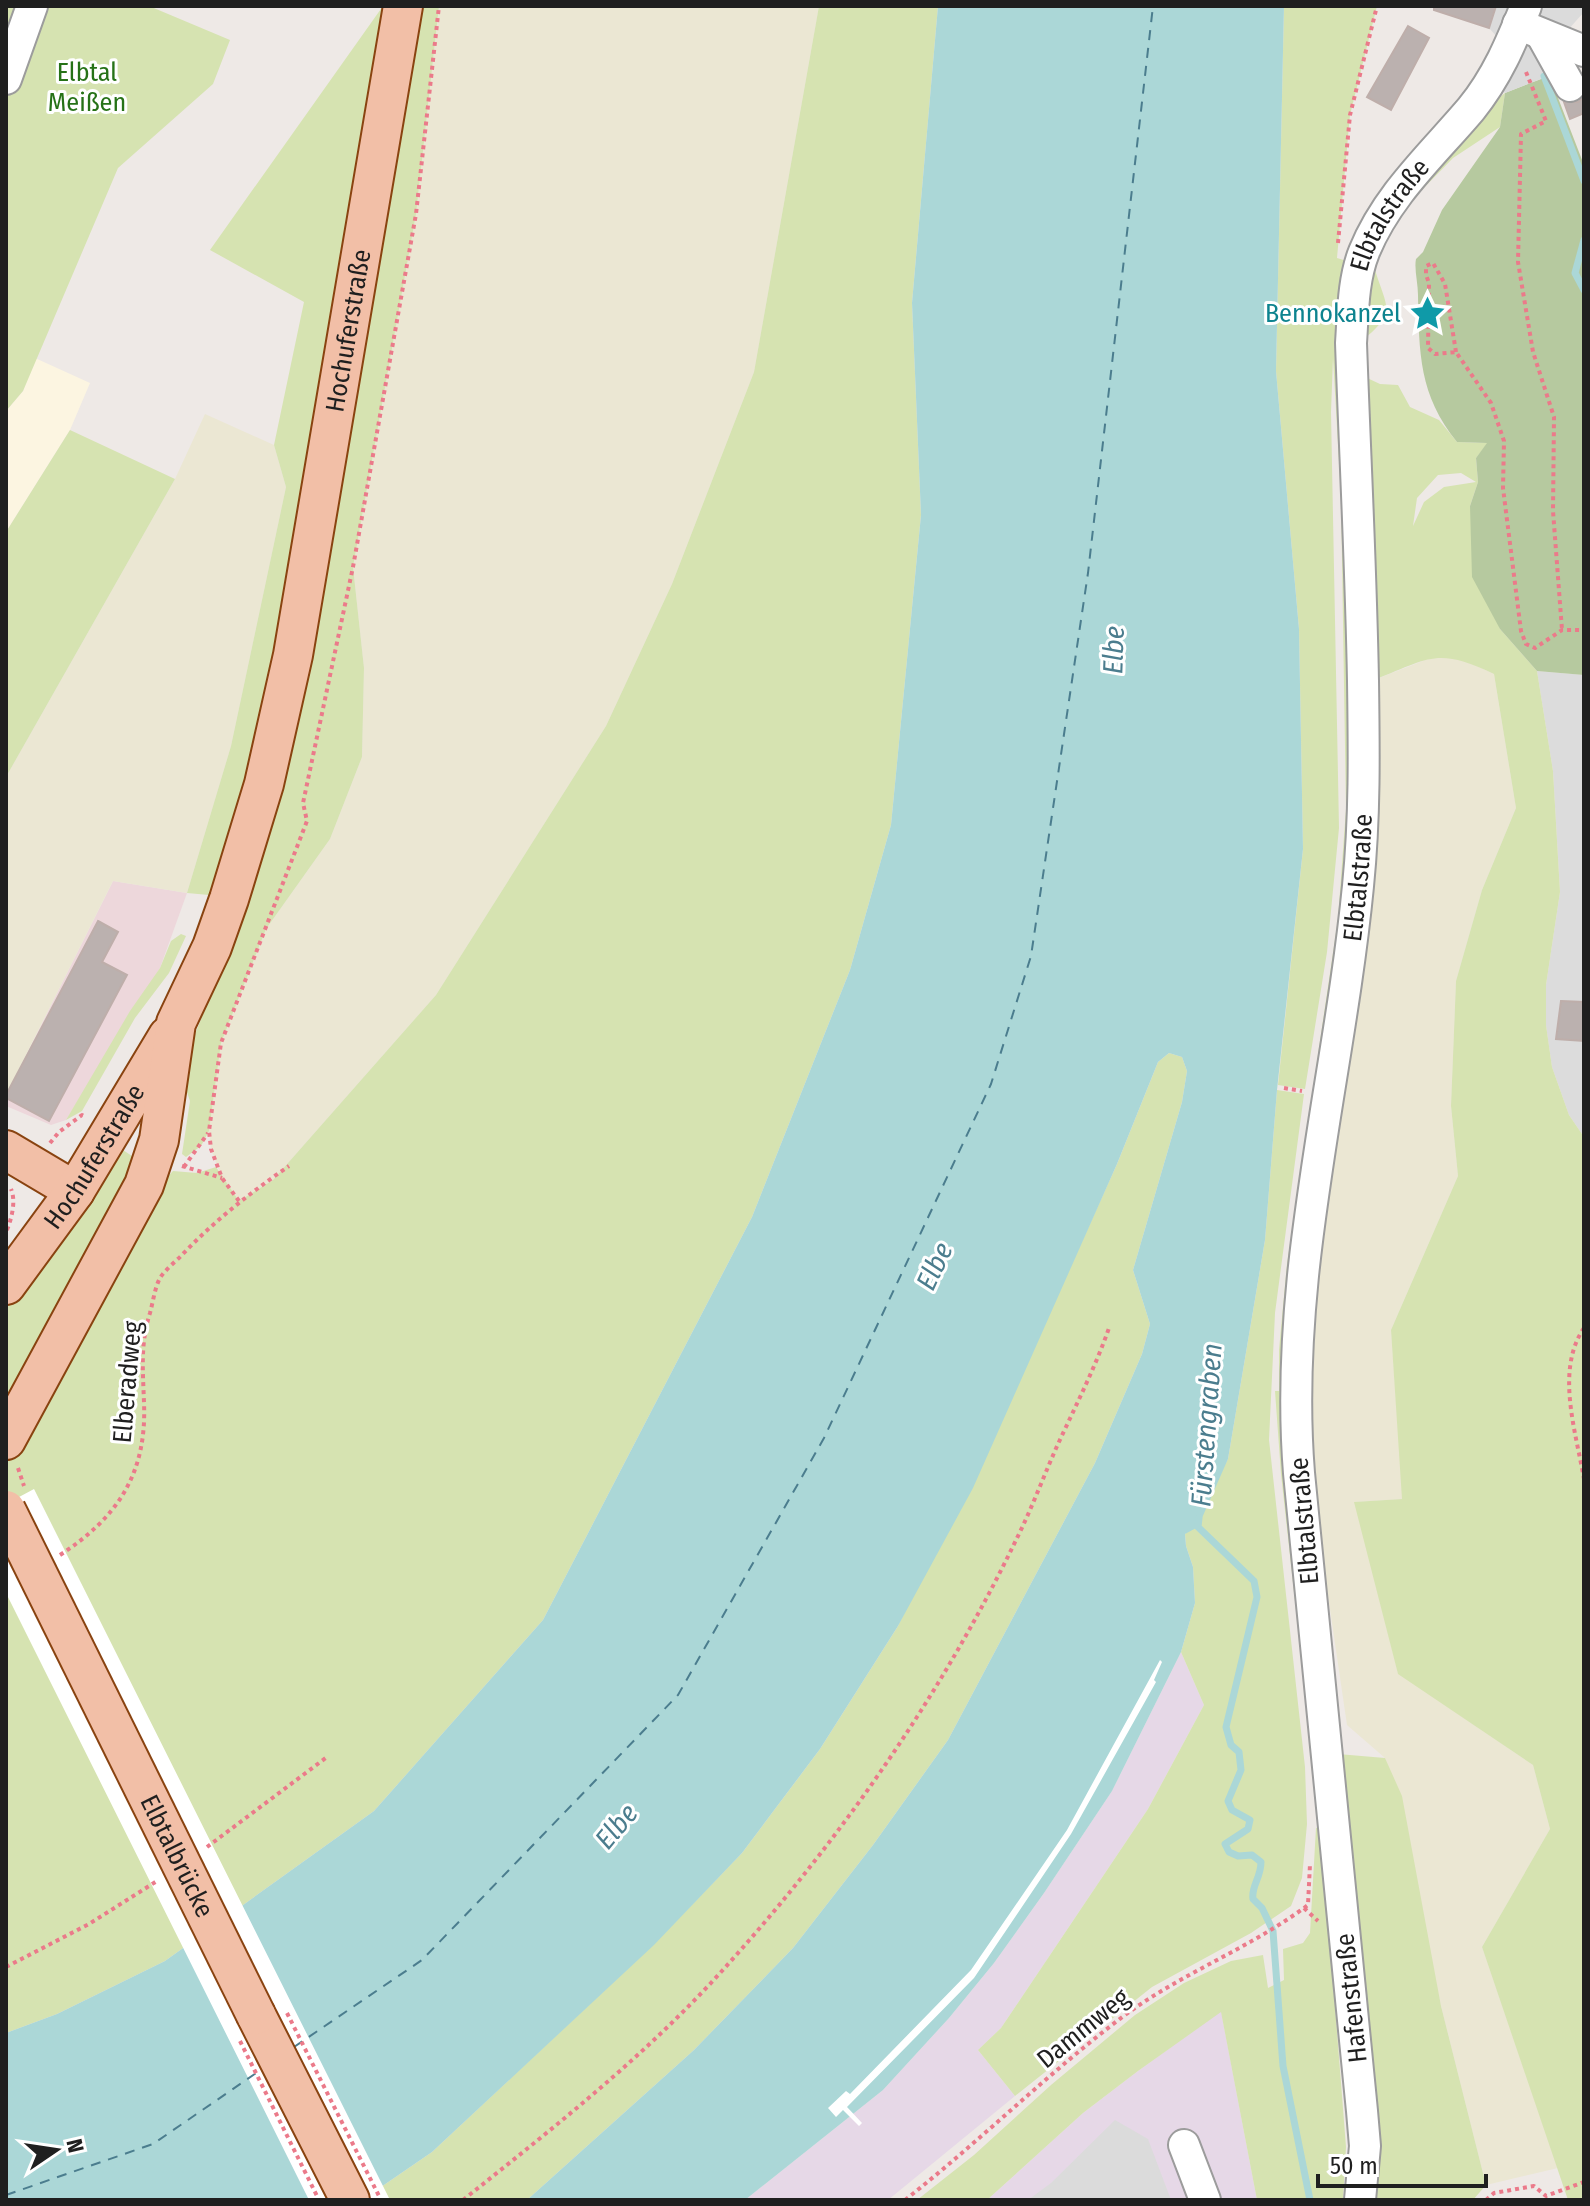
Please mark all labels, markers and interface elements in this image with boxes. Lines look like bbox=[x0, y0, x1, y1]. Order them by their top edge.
park label: Elbtal Meißen bbox=[48, 57, 126, 118]
street label: Elbtalstraße bbox=[1344, 152, 1436, 275]
street label: Hochuferstraße bbox=[319, 247, 377, 415]
place icon: Bennokanzel bbox=[1408, 294, 1446, 332]
place label: Bennokanzel bbox=[1265, 298, 1401, 329]
water label: Elbe bbox=[1096, 625, 1131, 675]
street label: Elbtalstraße bbox=[1337, 813, 1379, 943]
street label: Hochuferstraße bbox=[38, 1079, 151, 1235]
water label: Elbe bbox=[909, 1237, 960, 1295]
street label: Elberadweg bbox=[107, 1319, 148, 1444]
water label: Fürstengraben bbox=[1184, 1342, 1229, 1508]
street label: Elbtalstraße bbox=[1283, 1456, 1326, 1586]
street label: Elbtalbrücke bbox=[133, 1790, 220, 1923]
water label: Elbe bbox=[588, 1797, 645, 1855]
street label: Hafenstraße bbox=[1329, 1932, 1374, 2064]
street label: Dammweg bbox=[1031, 1981, 1136, 2075]
north arrow bbox=[16, 2110, 96, 2190]
text: N bbox=[60, 2136, 90, 2155]
scale bar bbox=[1318, 2138, 1486, 2188]
text: 50 m bbox=[1330, 2152, 1378, 2180]

